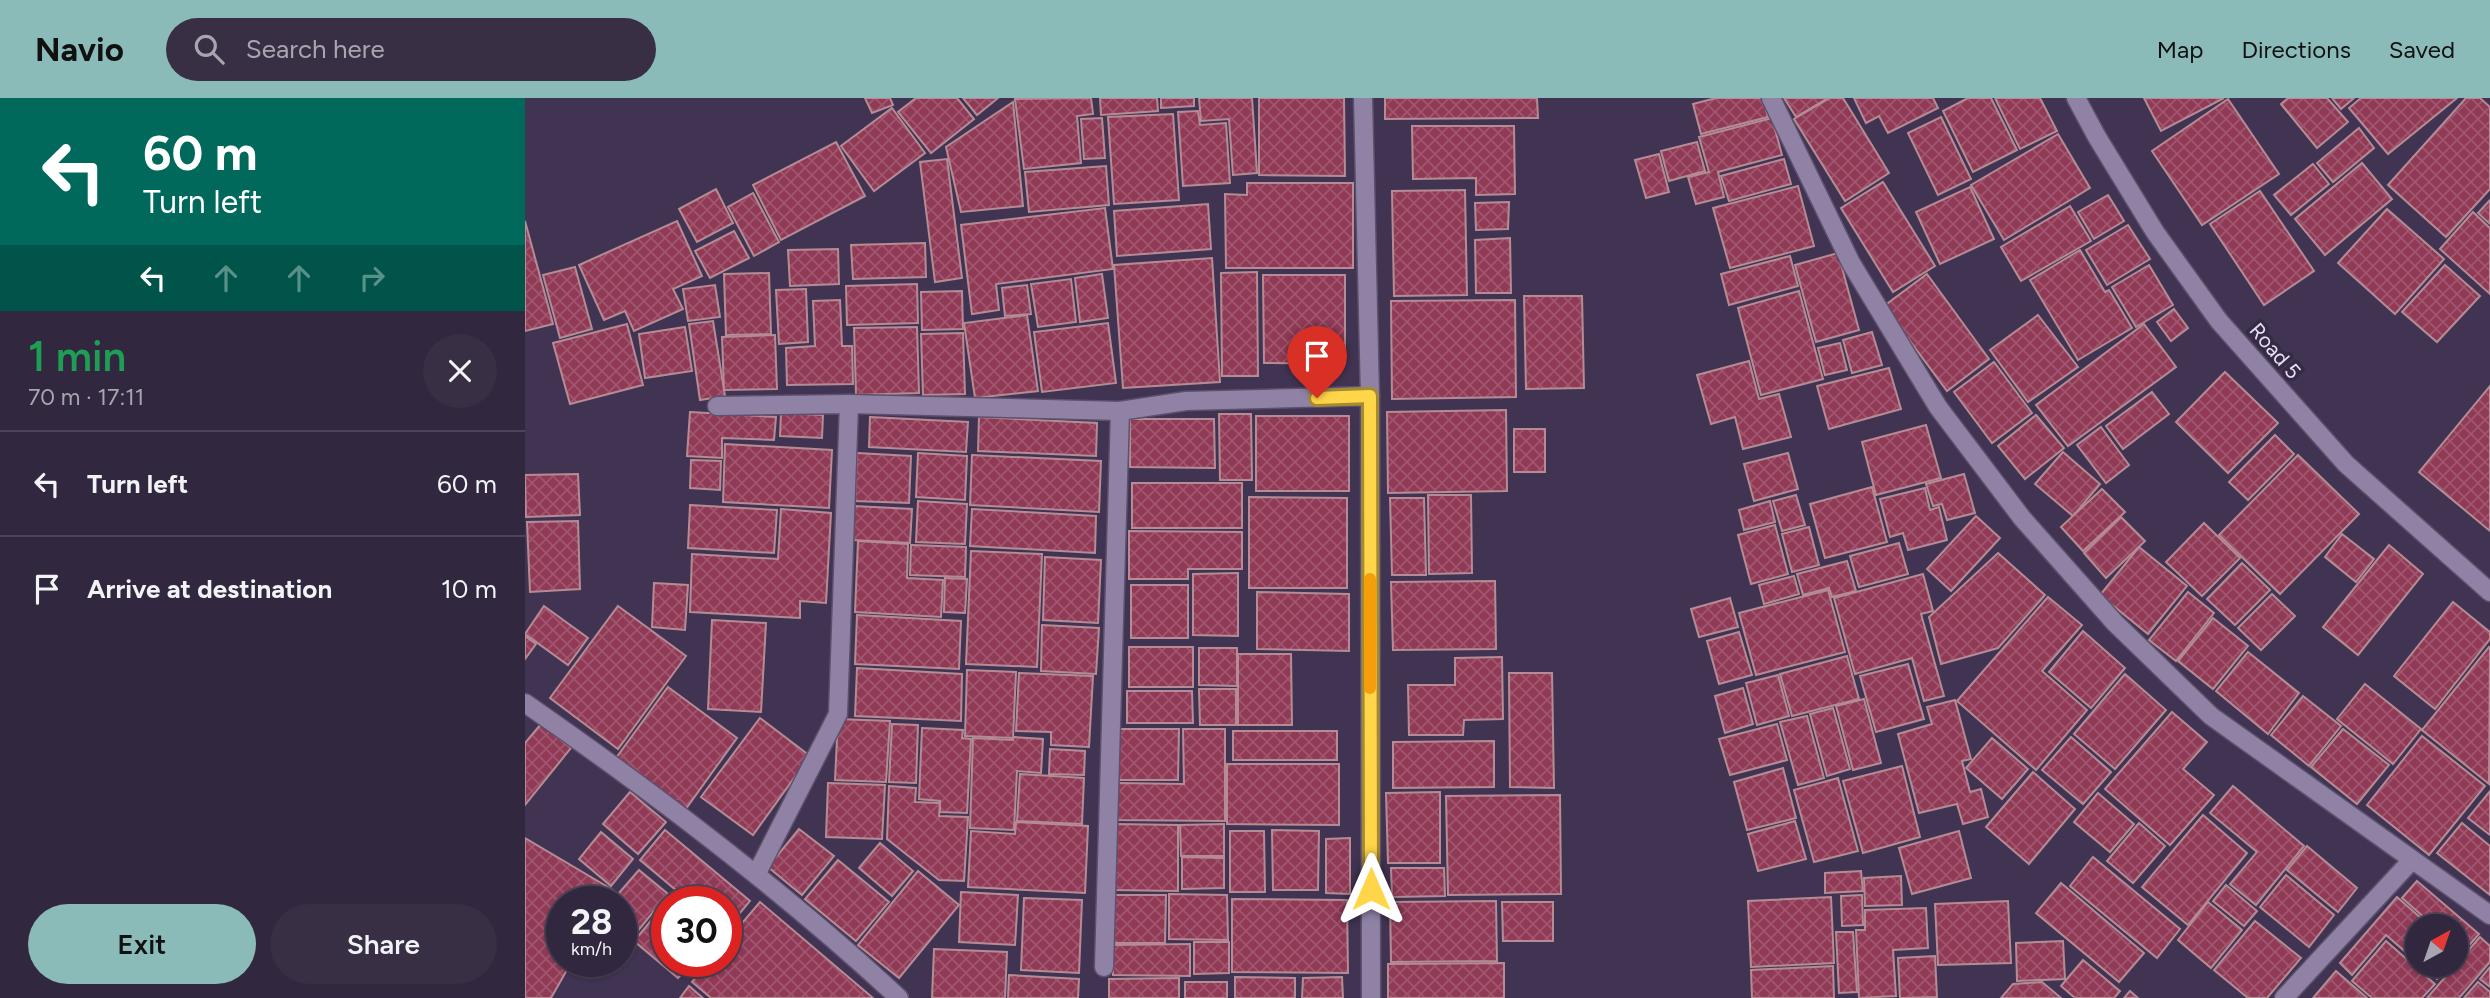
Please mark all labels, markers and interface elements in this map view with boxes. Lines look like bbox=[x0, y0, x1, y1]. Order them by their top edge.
search box bbox=[166, 18, 656, 81]
text: Navio bbox=[35, 30, 124, 69]
icon: search bbox=[190, 30, 228, 68]
text: Search here bbox=[246, 33, 385, 65]
text: Map bbox=[2157, 35, 2203, 64]
text: Directions bbox=[2241, 35, 2351, 64]
text: Saved bbox=[2389, 35, 2455, 64]
text: 60 m bbox=[143, 123, 258, 182]
icon: left bbox=[28, 126, 119, 217]
text: Turn left bbox=[143, 183, 262, 221]
icon: left bbox=[134, 259, 172, 297]
icon: ahead bbox=[207, 259, 245, 297]
icon: ahead bbox=[280, 259, 318, 297]
icon: right bbox=[353, 259, 391, 297]
street label: Road 5 bbox=[2244, 318, 2306, 384]
pin bbox=[1287, 326, 1347, 398]
text: 1 min bbox=[28, 331, 126, 382]
button: close bbox=[423, 334, 497, 408]
icon: arrive bbox=[1298, 337, 1336, 375]
text: 70 m · 17:11 bbox=[28, 383, 144, 411]
icon: left bbox=[28, 465, 66, 503]
text: Turn left bbox=[87, 468, 188, 500]
text: 60 m bbox=[437, 468, 497, 500]
icon: arrive bbox=[28, 570, 66, 608]
text: Arrive at destination bbox=[87, 573, 332, 605]
text: 10 m bbox=[441, 573, 497, 605]
position arrow bbox=[1334, 852, 1408, 926]
speed limit sign: 30 bbox=[651, 886, 742, 977]
text: 28 bbox=[571, 901, 612, 943]
button: Exit bbox=[28, 904, 256, 984]
button: Share bbox=[270, 904, 497, 984]
north arrow bbox=[2405, 914, 2467, 976]
map controls bbox=[2405, 914, 2468, 977]
text: km/h bbox=[571, 938, 612, 960]

